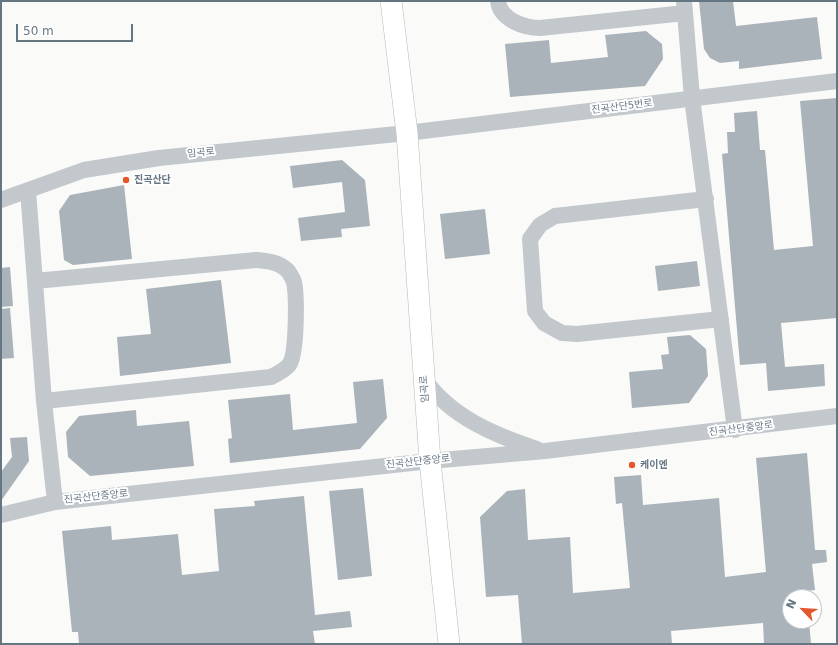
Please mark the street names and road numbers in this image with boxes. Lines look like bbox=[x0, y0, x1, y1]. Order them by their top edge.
street label: 진곡산단5번로 bbox=[591, 97, 653, 117]
street label: 임곡로 bbox=[187, 146, 215, 160]
street label: 임곡로 bbox=[418, 375, 432, 403]
street label: 진곡산단중앙로 bbox=[708, 419, 774, 439]
street label: 진곡산단중앙로 bbox=[385, 453, 451, 471]
street label: 진곡산단중앙로 bbox=[63, 488, 129, 506]

